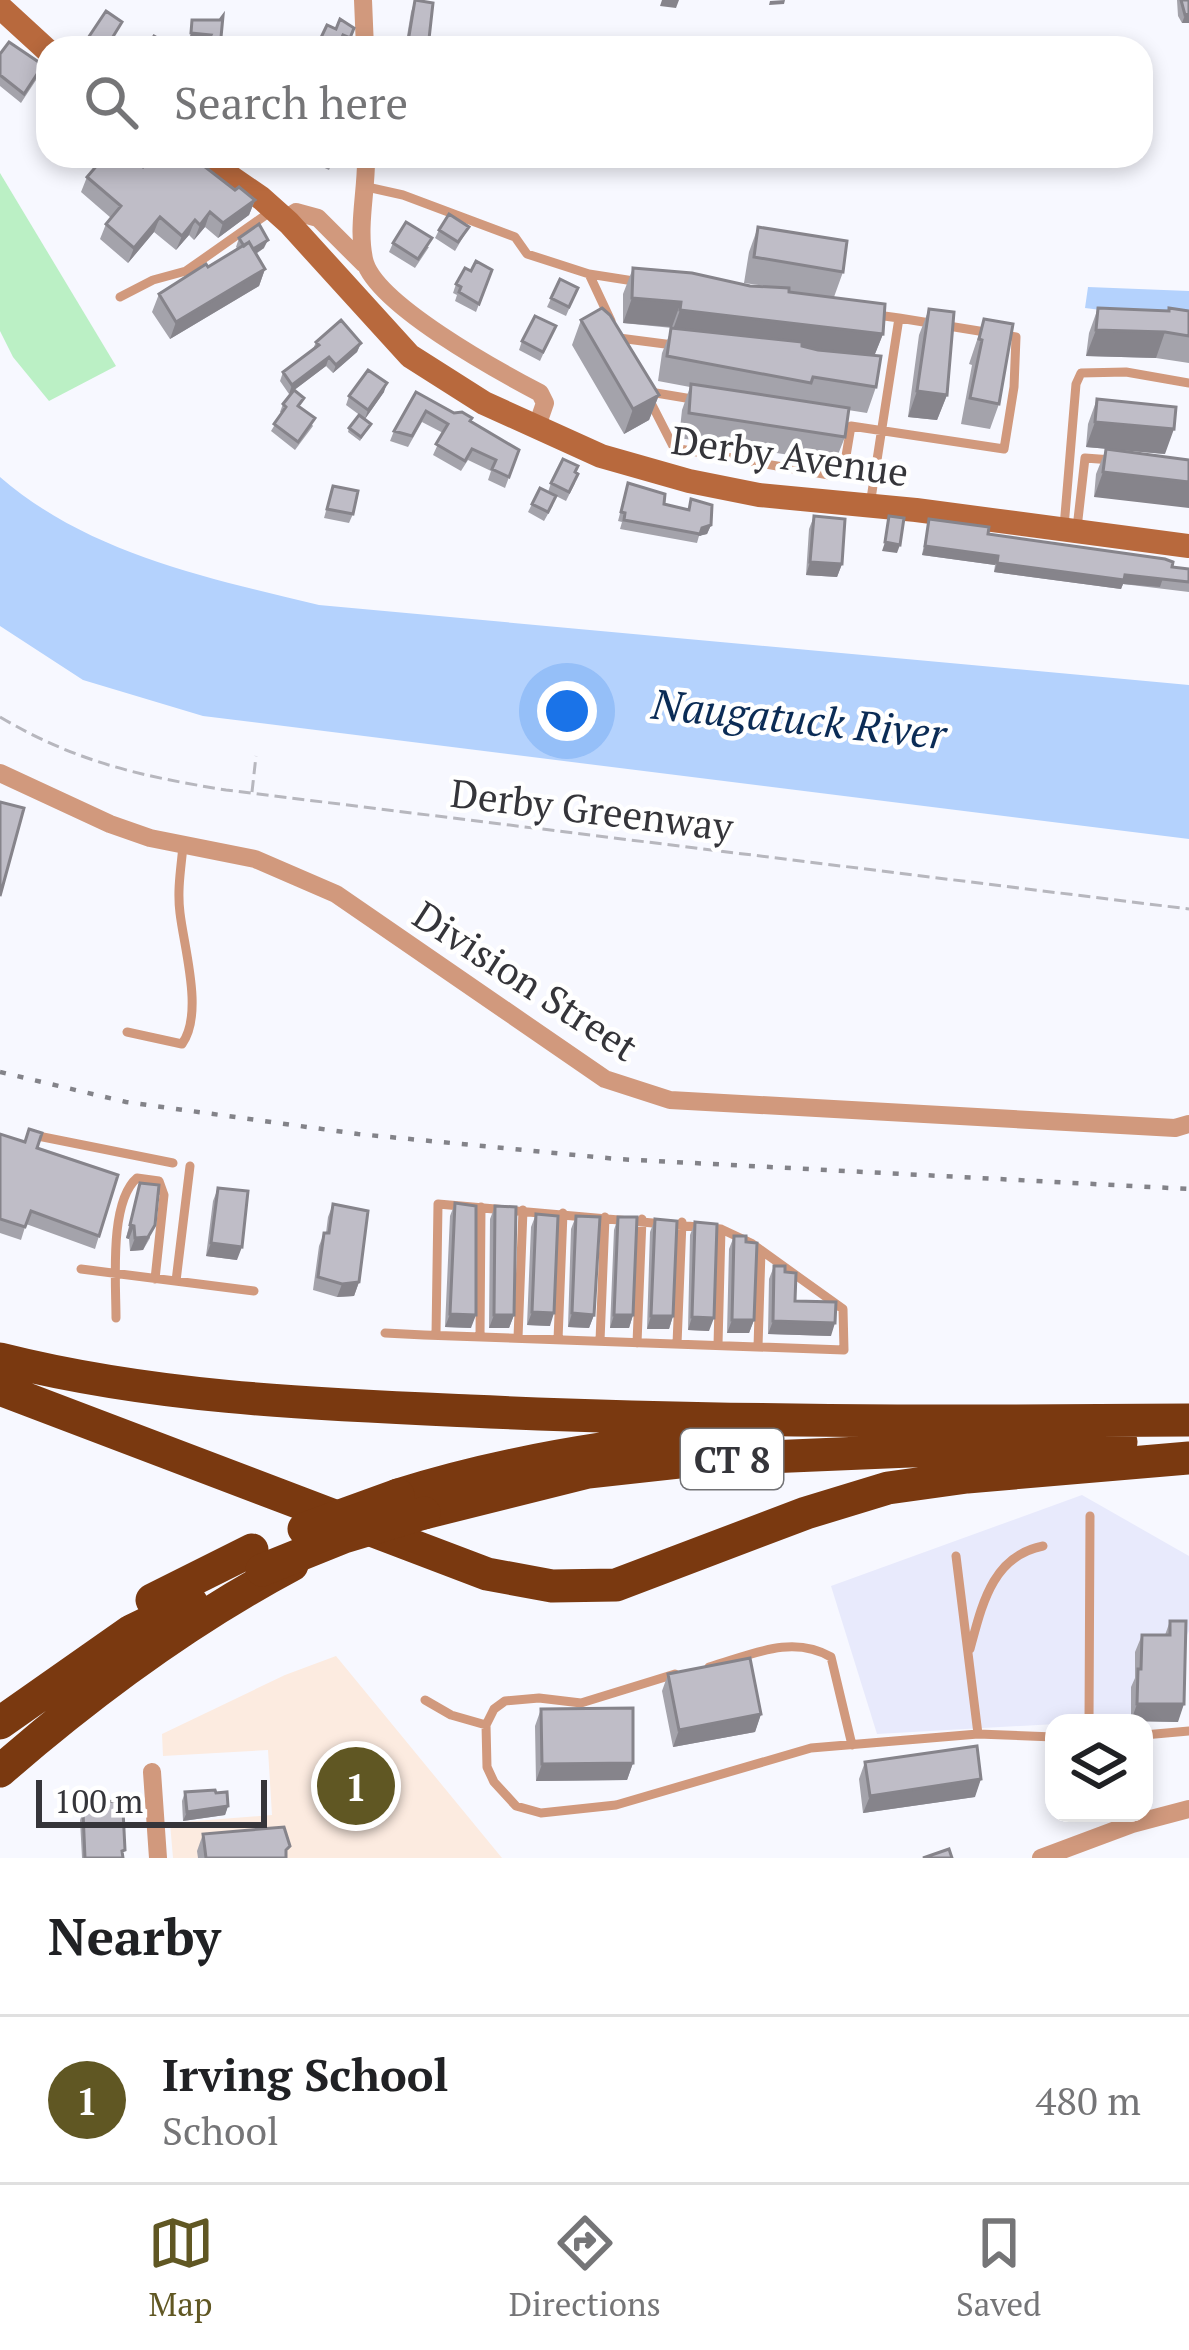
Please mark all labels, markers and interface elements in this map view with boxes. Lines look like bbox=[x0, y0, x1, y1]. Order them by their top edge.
search box bbox=[36, 36, 1153, 168]
icon: search bbox=[78, 69, 144, 135]
text: Search here bbox=[174, 72, 408, 132]
street label: Derby Avenue bbox=[668, 413, 912, 497]
water label: Naugatuck River bbox=[648, 675, 951, 761]
your location bbox=[537, 681, 597, 741]
street label: Derby Greenway bbox=[448, 766, 737, 852]
street label: Division Street bbox=[404, 888, 648, 1072]
road number: CT 8 bbox=[681, 1429, 783, 1489]
map controls bbox=[1045, 1714, 1153, 1822]
button: layers bbox=[1045, 1714, 1153, 1822]
pin: 1 bbox=[317, 1741, 395, 1831]
scale bar bbox=[36, 1774, 267, 1827]
text: 100 m bbox=[54, 1779, 143, 1822]
text: Nearby bbox=[48, 1902, 221, 1970]
text: Irving School bbox=[162, 2044, 448, 2104]
text: 1 bbox=[76, 2074, 98, 2126]
text: 480 m bbox=[1036, 2074, 1141, 2126]
text: School bbox=[162, 2104, 279, 2156]
tab: Map bbox=[148, 2210, 214, 2325]
tab: Directions bbox=[509, 2210, 661, 2325]
tab: Saved bbox=[956, 2210, 1041, 2325]

